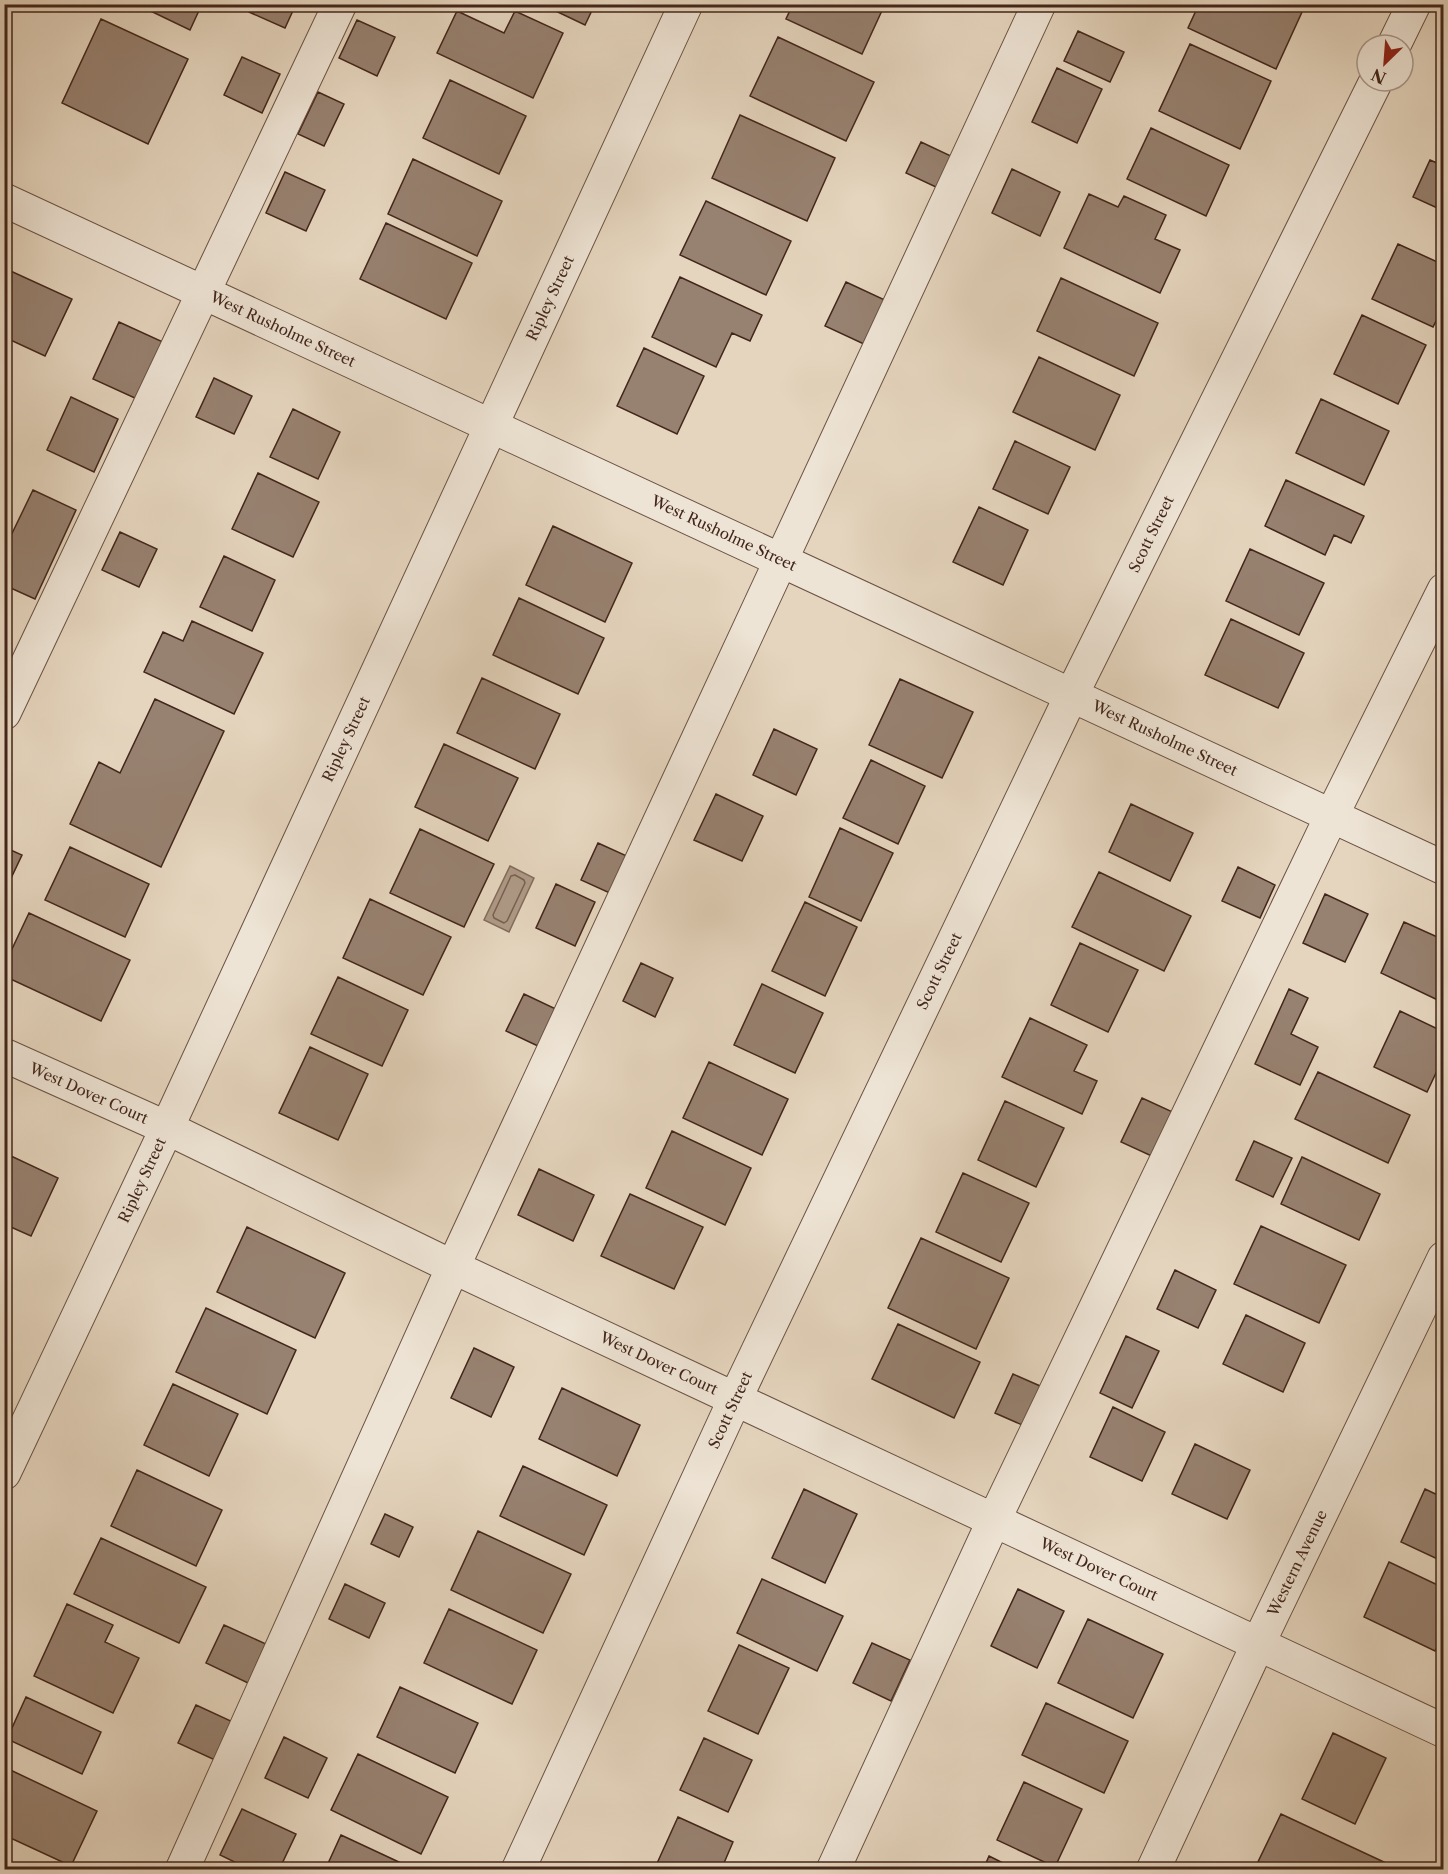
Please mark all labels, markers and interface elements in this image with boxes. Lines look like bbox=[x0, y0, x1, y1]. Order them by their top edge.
north arrow bbox=[1355, 33, 1415, 93]
text: N bbox=[1368, 65, 1389, 89]
street label: Ripley Street bbox=[522, 252, 578, 344]
street label: West Rusholme Street bbox=[207, 287, 359, 371]
street label: West Rusholme Street bbox=[648, 491, 800, 575]
street label: Scott Street bbox=[1124, 492, 1178, 576]
street label: Ripley Street bbox=[318, 693, 374, 785]
street label: West Rusholme Street bbox=[1089, 696, 1241, 780]
street label: Scott Street bbox=[912, 929, 966, 1013]
street label: West Dover Court bbox=[26, 1058, 152, 1128]
street label: Ripley Street bbox=[114, 1134, 170, 1226]
street label: West Dover Court bbox=[596, 1327, 722, 1399]
street label: Scott Street bbox=[704, 1368, 756, 1452]
street label: Western Avenue bbox=[1263, 1507, 1331, 1620]
street label: West Dover Court bbox=[1036, 1533, 1162, 1605]

